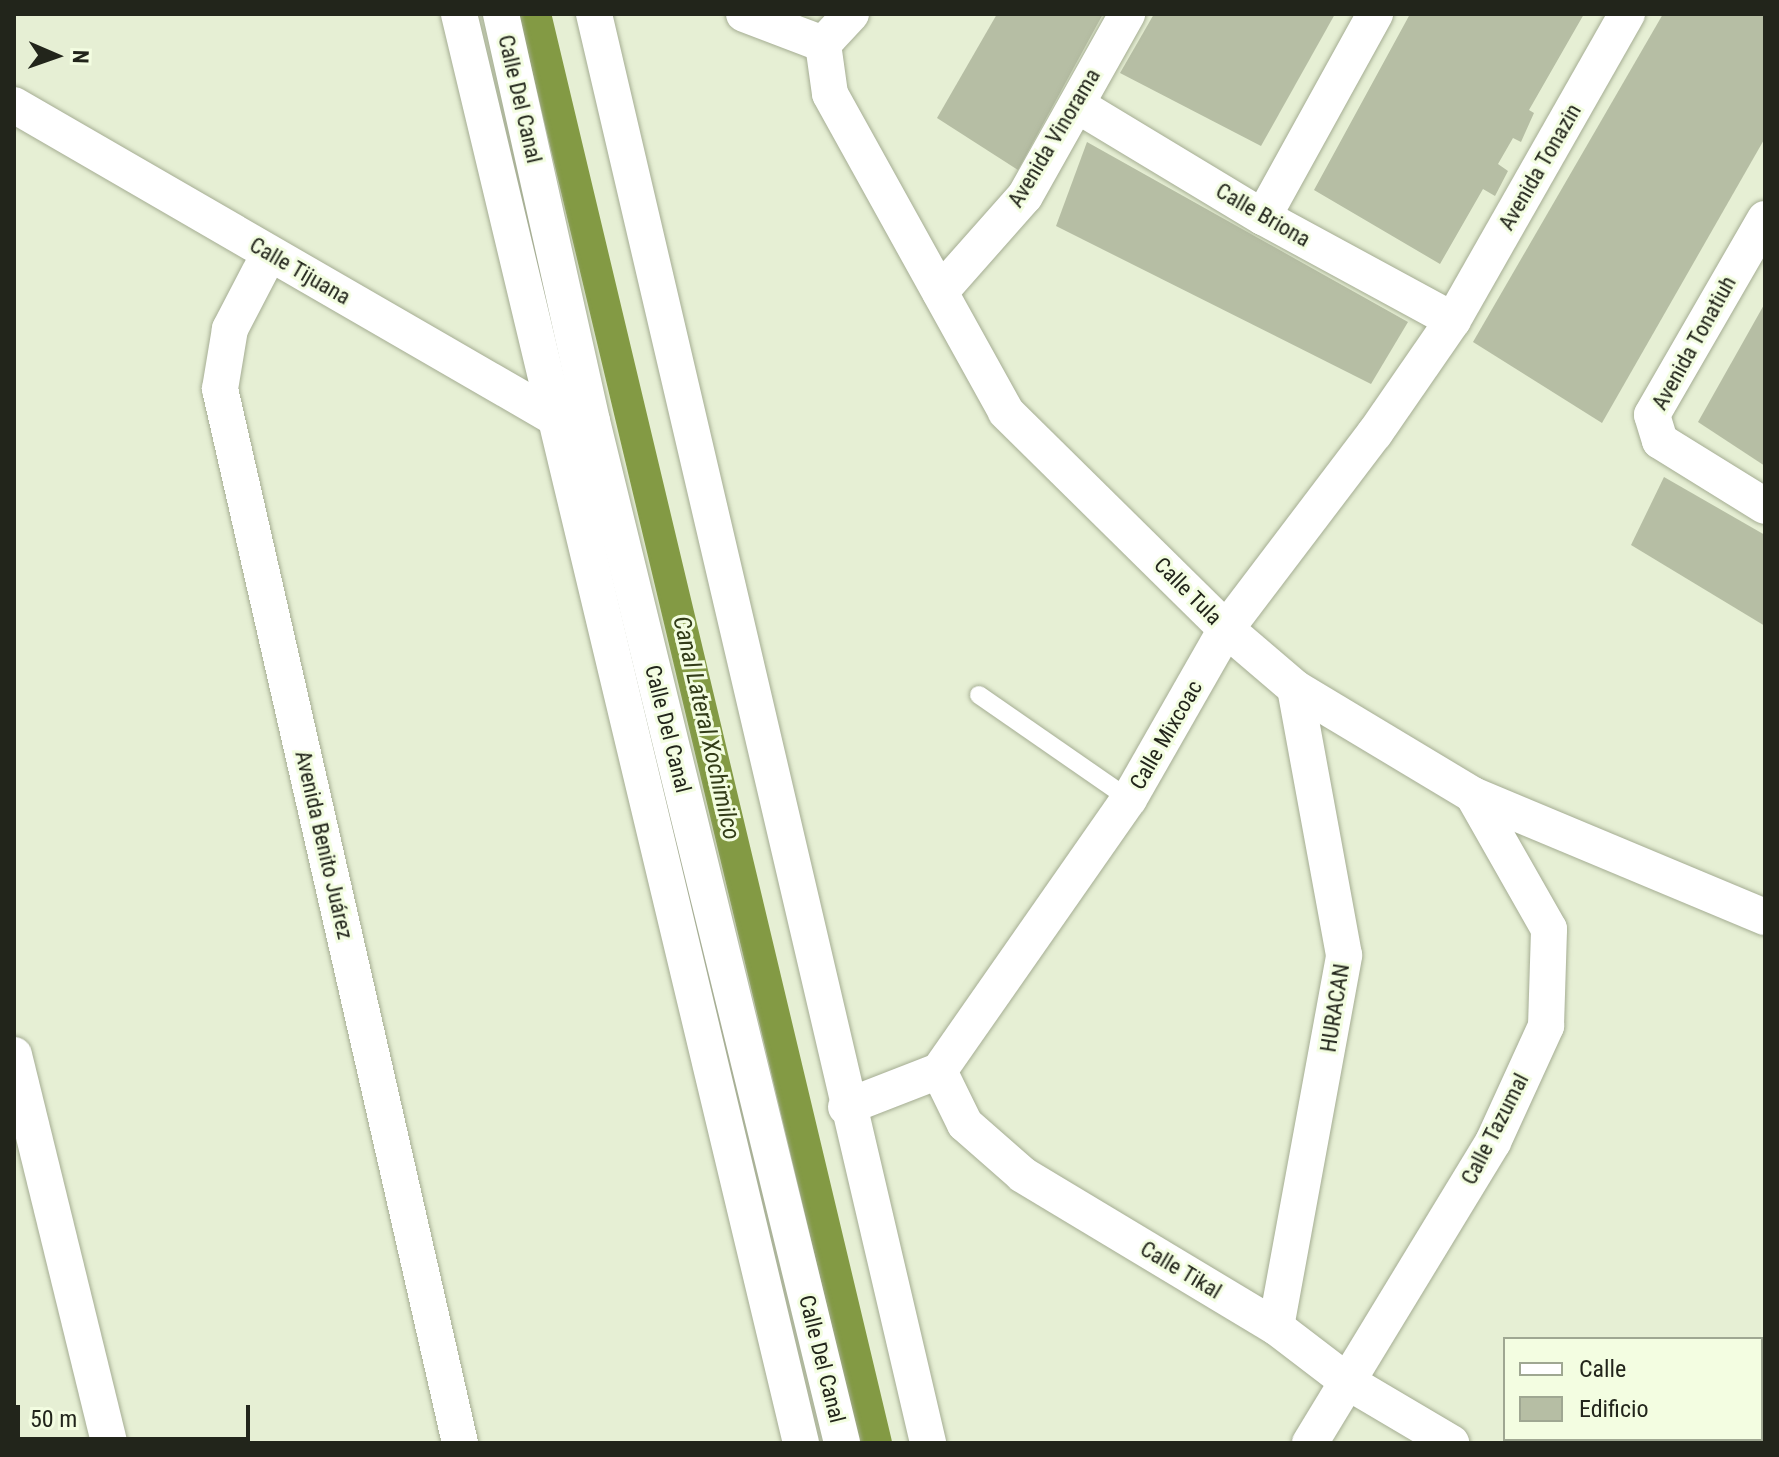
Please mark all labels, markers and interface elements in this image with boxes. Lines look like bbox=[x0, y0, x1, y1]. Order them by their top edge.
north arrow bbox=[16, 16, 96, 96]
street label: Calle Del Canal bbox=[492, 32, 548, 166]
text: N bbox=[68, 50, 93, 64]
street label: Avenida Vinorama bbox=[1002, 64, 1106, 212]
street label: Avenida Tonazin bbox=[1493, 99, 1587, 235]
street label: Calle Briona bbox=[1211, 177, 1315, 253]
street label: Calle Tijuana bbox=[245, 232, 355, 310]
street label: Avenida Tonatiuh bbox=[1646, 271, 1742, 415]
street label: Calle Tula bbox=[1149, 552, 1227, 630]
water label: Canal Lateral Xochimilco bbox=[666, 613, 746, 843]
street label: Calle Del Canal bbox=[639, 662, 697, 796]
street label: Calle Mixcoac bbox=[1124, 676, 1208, 794]
street label: Avenida Benito Juárez bbox=[289, 748, 359, 942]
street label: HURACAN bbox=[1315, 962, 1355, 1054]
street label: Calle Tazumal bbox=[1456, 1069, 1534, 1189]
street label: Calle Tikal bbox=[1135, 1235, 1227, 1305]
street label: Calle Del Canal bbox=[793, 1292, 851, 1426]
legend bbox=[1503, 1337, 1763, 1441]
text: Calle bbox=[1579, 1355, 1626, 1383]
scale bar bbox=[20, 1389, 254, 1439]
text: Edificio bbox=[1579, 1395, 1649, 1423]
text: 50 m bbox=[30, 1405, 77, 1433]

